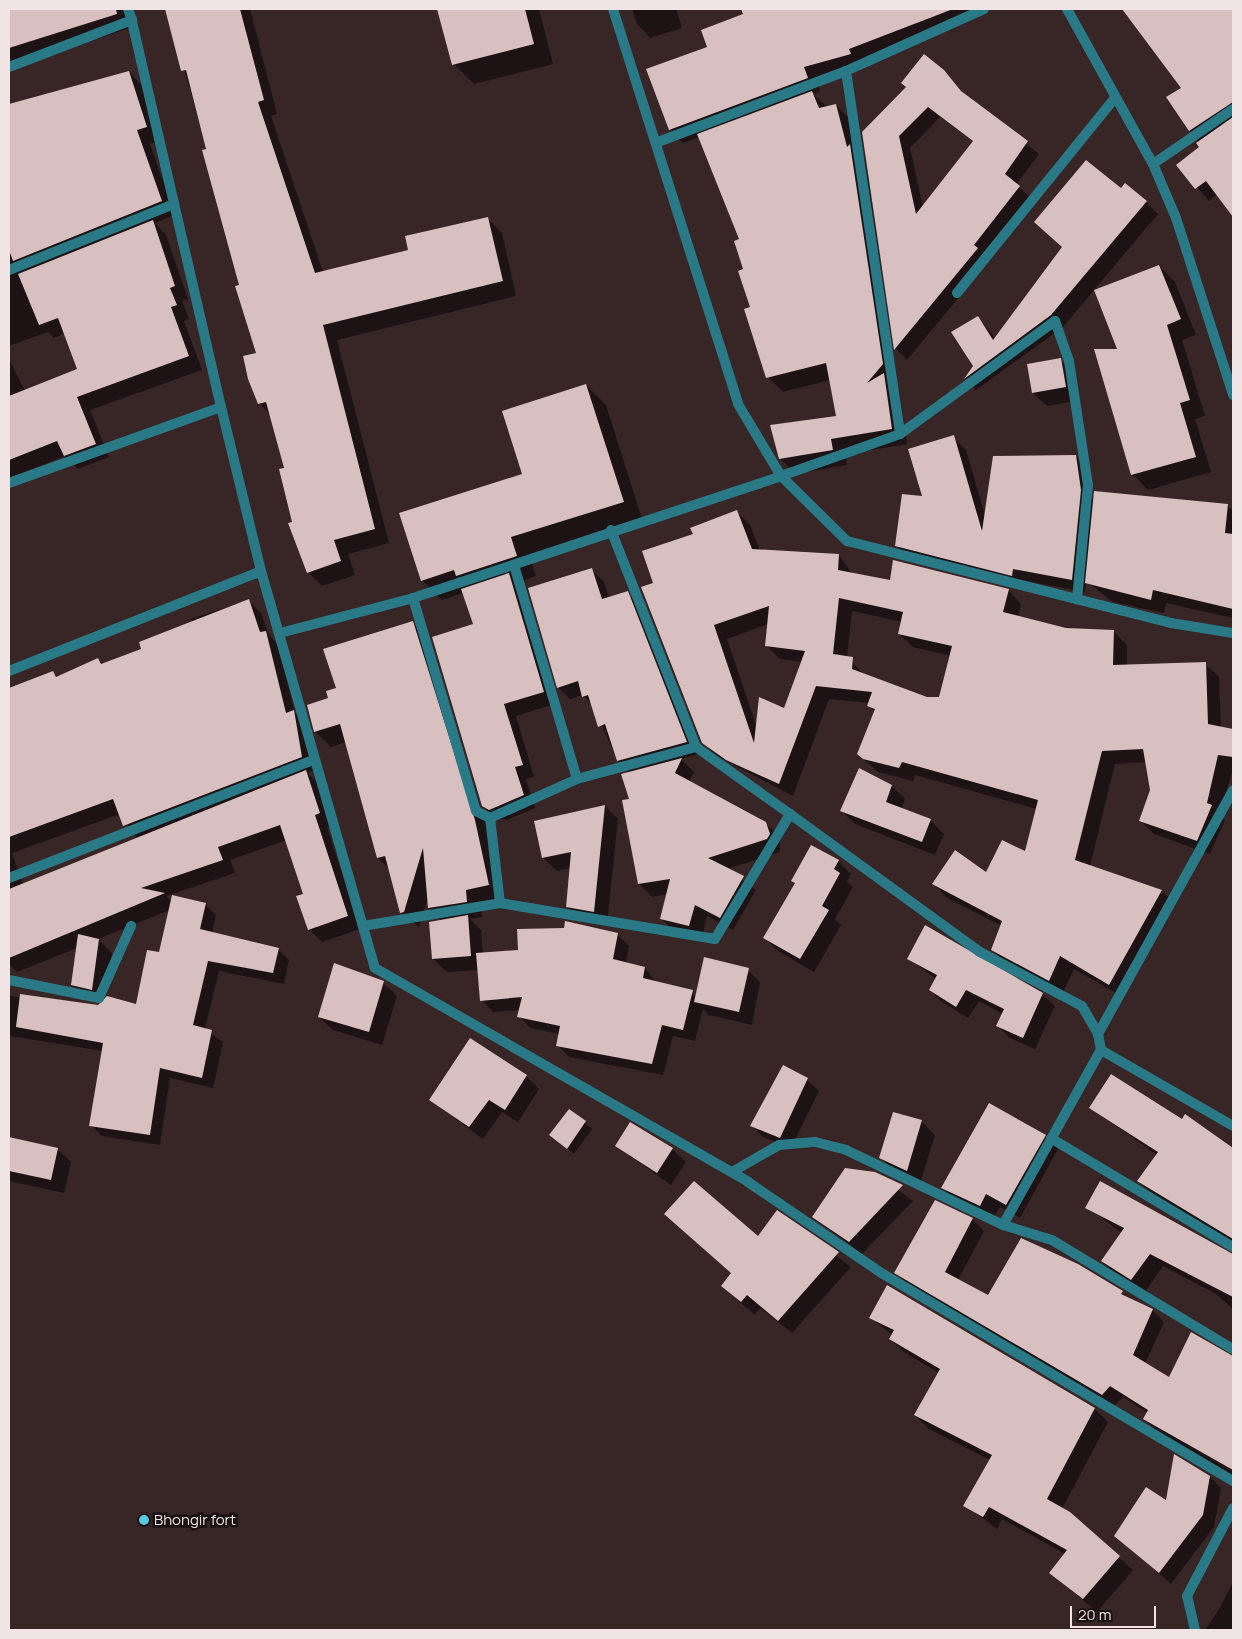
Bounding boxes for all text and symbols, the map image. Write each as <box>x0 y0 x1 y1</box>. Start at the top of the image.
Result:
place label: Bhongir fort <box>154 1511 236 1529</box>
marker: Bhongir fort <box>138 1514 150 1526</box>
scale bar <box>1072 1596 1158 1628</box>
text: 20 m <box>1078 1604 1111 1625</box>

